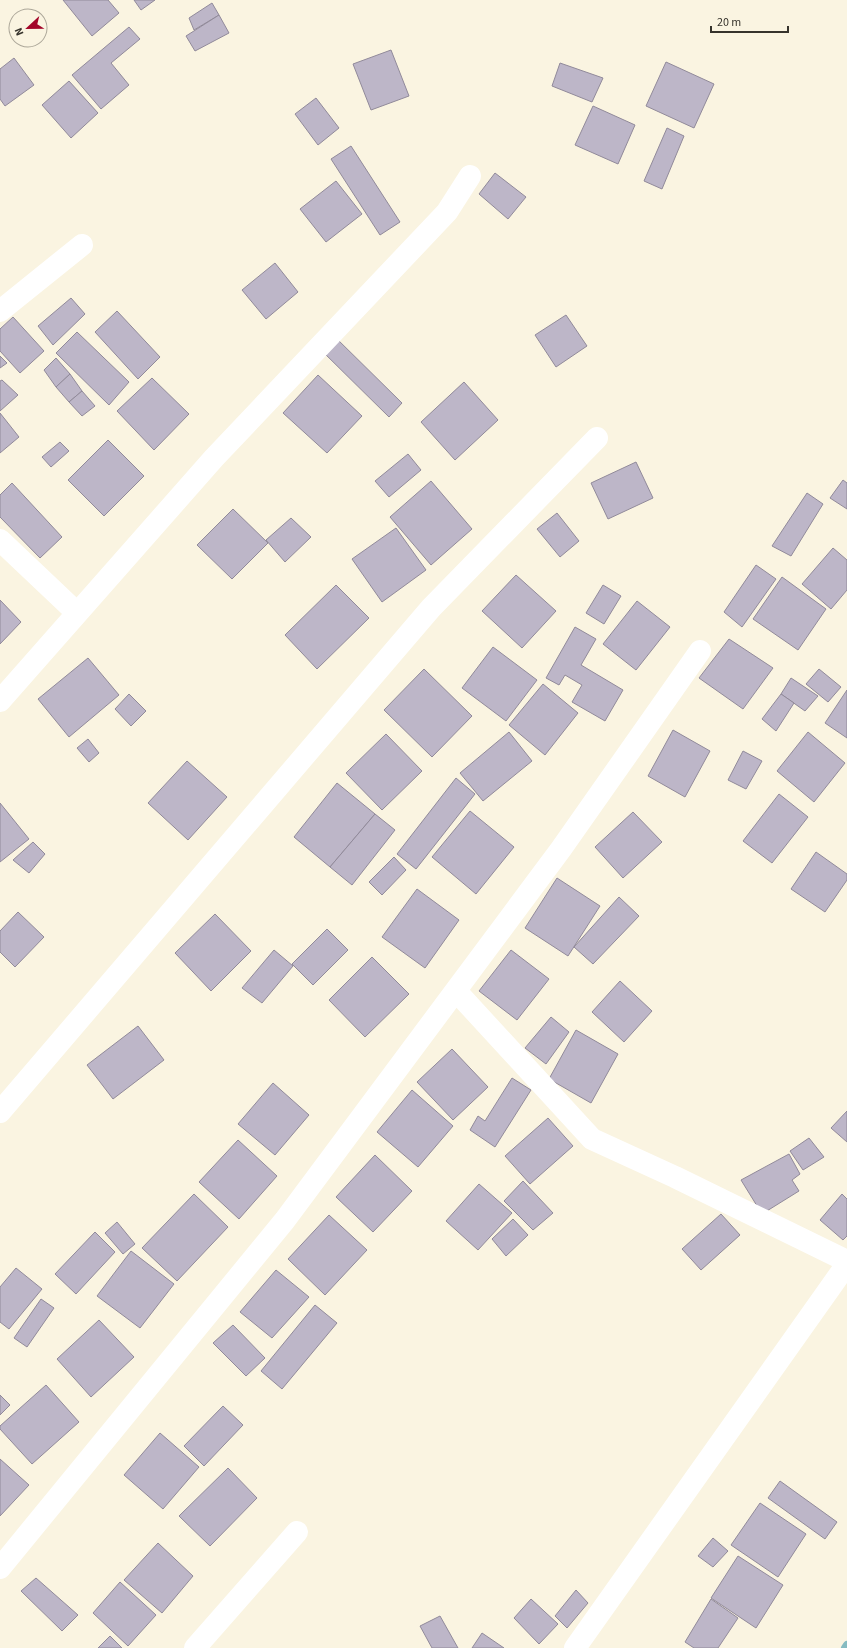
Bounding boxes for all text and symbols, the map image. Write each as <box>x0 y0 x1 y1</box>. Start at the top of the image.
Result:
north arrow <box>8 8 48 48</box>
scale bar <box>711 8 788 34</box>
text: 20 m <box>717 14 741 31</box>
text: N <box>11 25 28 38</box>

